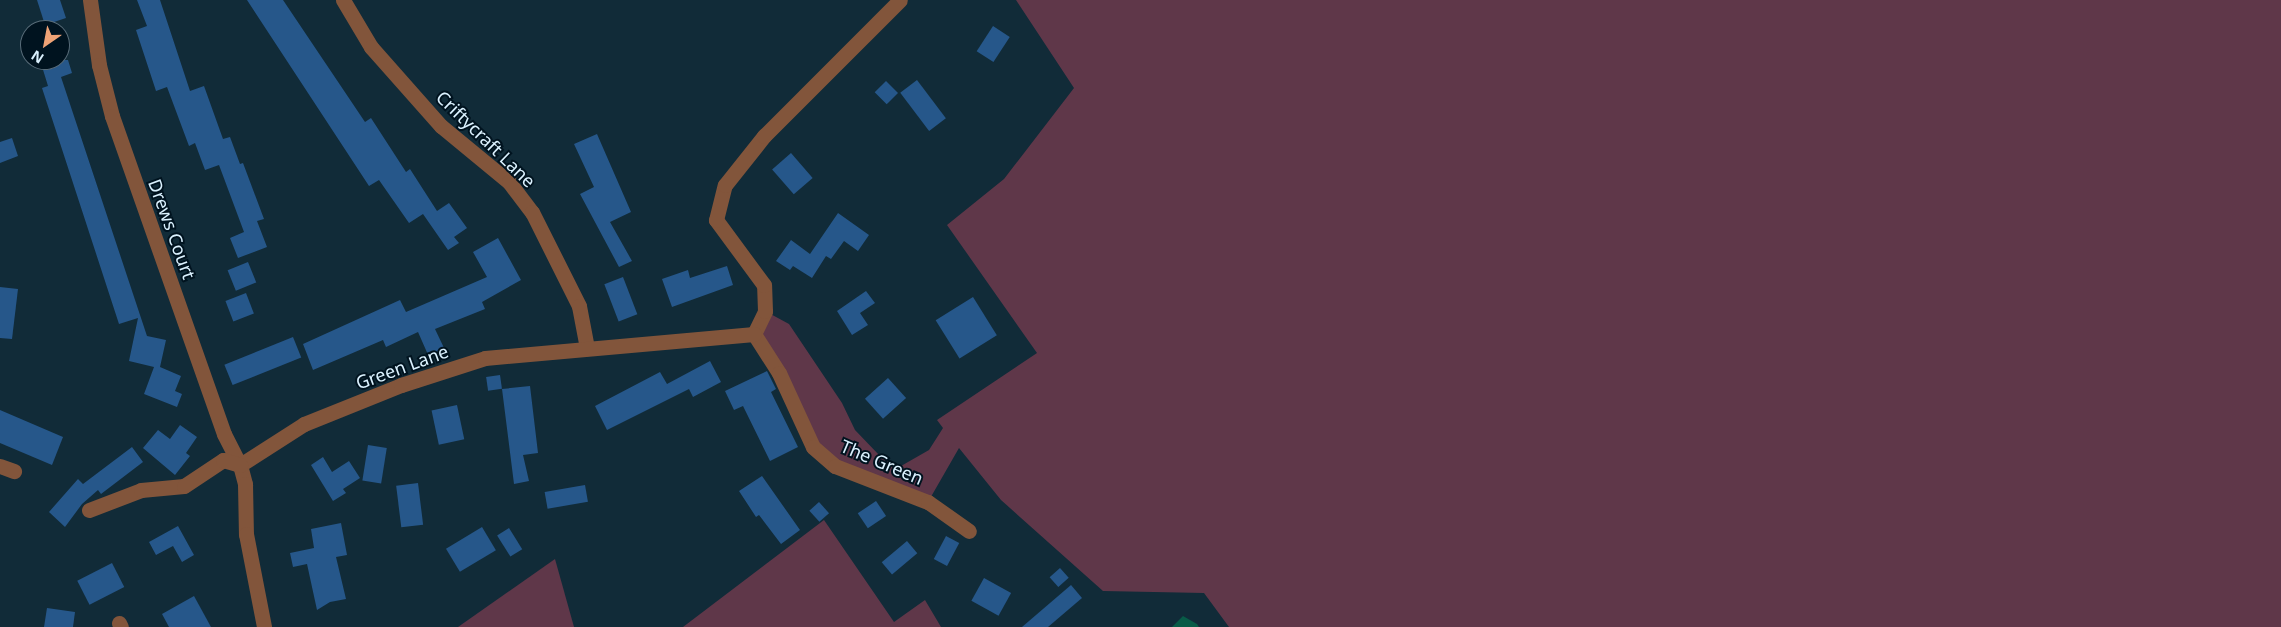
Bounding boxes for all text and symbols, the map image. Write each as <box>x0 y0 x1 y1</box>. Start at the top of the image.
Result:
north arrow <box>20 20 70 70</box>
text: N <box>27 46 47 68</box>
street label: Criftycraft Lane <box>432 86 540 192</box>
street label: Drews Court <box>144 176 200 282</box>
street label: Green Lane <box>353 340 451 394</box>
street label: The Green <box>837 435 927 489</box>

